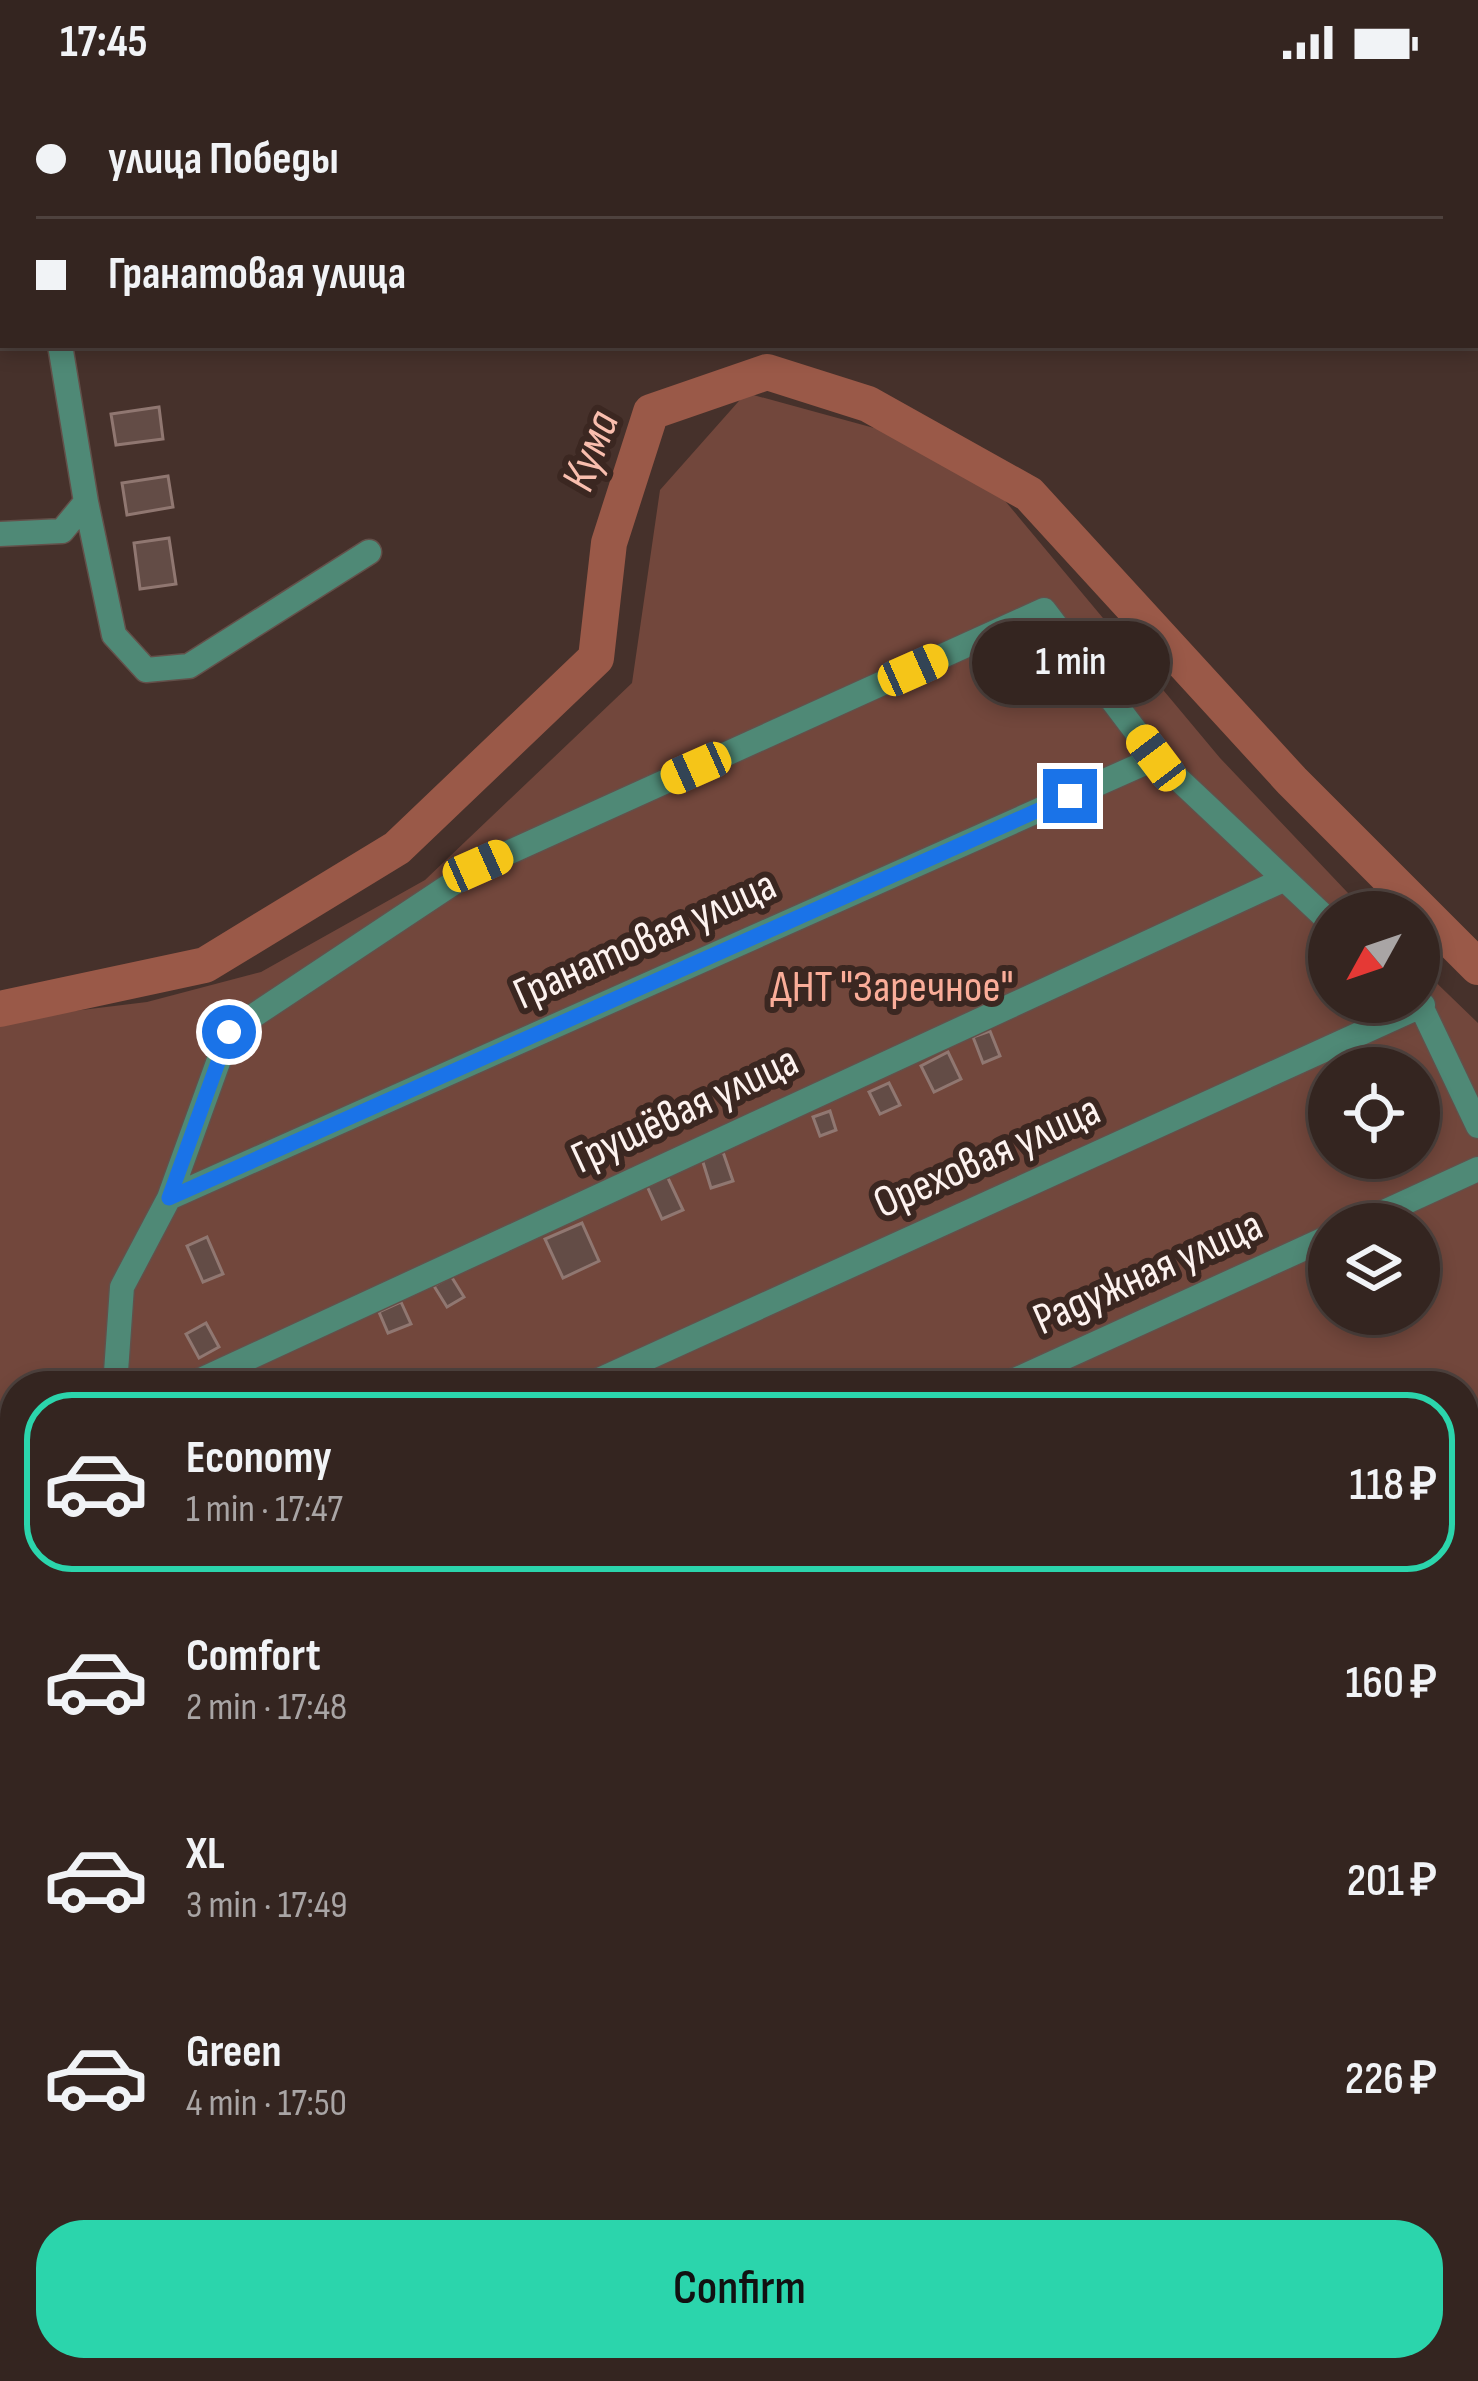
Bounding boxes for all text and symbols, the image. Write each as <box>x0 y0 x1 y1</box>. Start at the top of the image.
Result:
text: 17:45 <box>60 15 148 70</box>
text: улица Победы <box>108 132 339 187</box>
text: Гранатовая улица <box>108 247 406 302</box>
water label: Кума <box>550 403 632 499</box>
callout: 1 min <box>971 622 1169 706</box>
car <box>873 639 953 701</box>
text: 1 min <box>1036 639 1106 686</box>
car <box>1120 718 1192 798</box>
car <box>656 737 736 799</box>
route end <box>1043 769 1097 823</box>
car <box>438 835 518 897</box>
street label: Гранатовая улица <box>505 858 785 1022</box>
north arrow <box>1308 891 1440 1023</box>
map controls <box>1308 891 1440 1335</box>
park label: ДНТ "Заречное" <box>770 960 1014 1015</box>
route start <box>202 1005 256 1059</box>
street label: Грушёвая улица <box>563 1034 807 1186</box>
button: locate <box>1308 1047 1440 1179</box>
street label: Ореховая улица <box>865 1083 1109 1231</box>
street label: Радужная улица <box>1025 1198 1271 1348</box>
button: layers <box>1308 1203 1440 1335</box>
icon: car <box>42 1428 150 1536</box>
text: Economy <box>186 1431 332 1486</box>
text: 118 ₽ <box>1349 1458 1437 1513</box>
text: 1 min · 17:47 <box>186 1486 343 1533</box>
icon: car <box>42 1626 150 1734</box>
text: Comfort <box>186 1629 321 1684</box>
text: 160 ₽ <box>1346 1656 1437 1711</box>
text: 2 min · 17:48 <box>186 1684 347 1731</box>
icon: car <box>42 1824 150 1932</box>
text: XL <box>186 1827 225 1882</box>
text: 201 ₽ <box>1347 1854 1437 1909</box>
text: 3 min · 17:49 <box>186 1882 348 1929</box>
icon: car <box>42 2022 150 2130</box>
text: Green <box>186 2025 282 2080</box>
text: 226 ₽ <box>1345 2052 1437 2107</box>
text: 4 min · 17:50 <box>186 2080 347 2127</box>
button: Confirm <box>36 2220 1443 2358</box>

